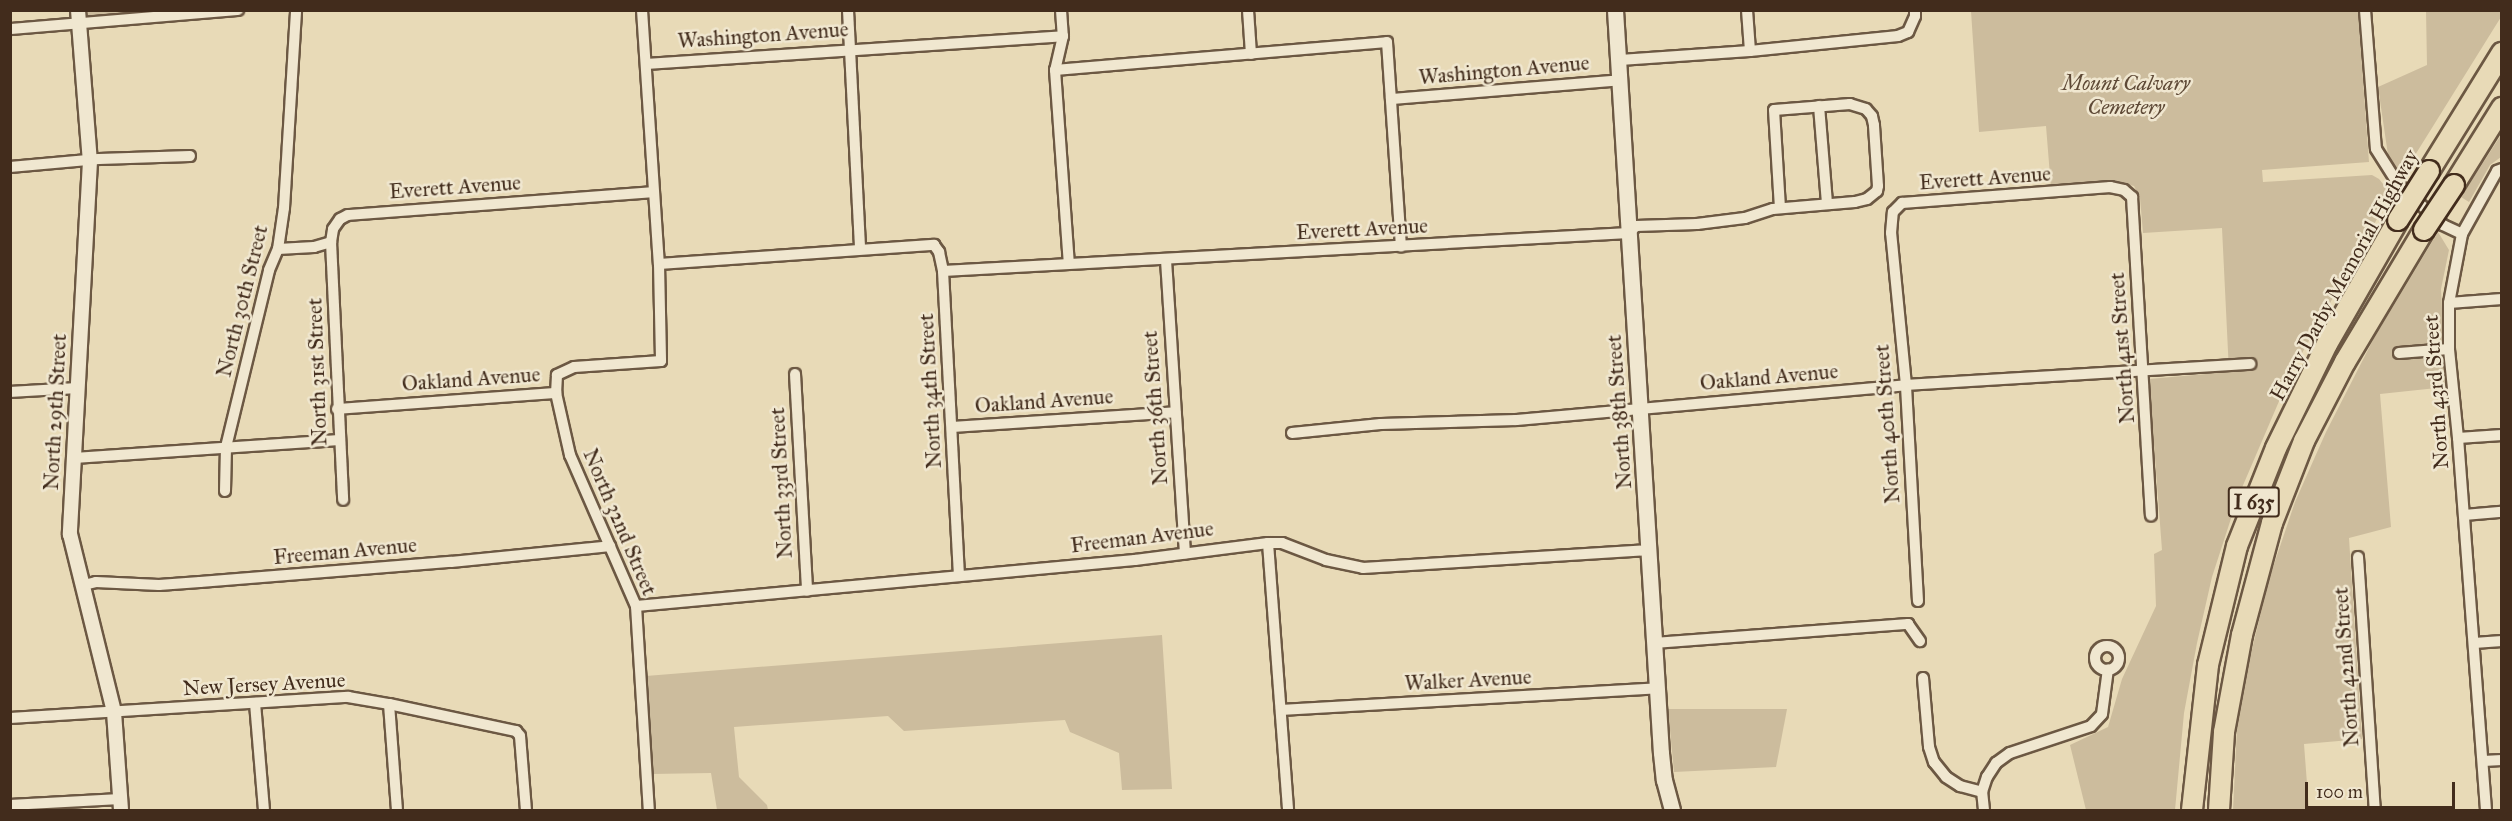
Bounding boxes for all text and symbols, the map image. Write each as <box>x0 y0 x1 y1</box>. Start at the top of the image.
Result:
street label: Washington Avenue <box>677 16 849 54</box>
street label: Washington Avenue <box>1418 50 1590 90</box>
park label: Mount Calvary Cemetery <box>2062 70 2190 120</box>
street label: Harry Darby Memorial Highway <box>2264 145 2424 405</box>
street label: Everett Avenue <box>1918 161 2052 195</box>
street label: Everett Avenue <box>388 170 522 204</box>
street label: Everett Avenue <box>1295 213 1429 245</box>
street label: North 30th Street <box>211 222 273 380</box>
street label: North 41st Street <box>2104 272 2140 424</box>
street label: North 31st Street <box>302 298 332 446</box>
street label: North 34th Street <box>913 313 947 469</box>
street label: North 43rd Street <box>2418 314 2454 470</box>
street label: North 36th Street <box>1137 330 1173 486</box>
street label: North 29th Street <box>38 333 72 491</box>
street label: North 38th Street <box>1601 334 1637 490</box>
street label: North 40th Street <box>1869 344 1905 504</box>
street label: Oakland Avenue <box>1699 358 1839 396</box>
street label: Oakland Avenue <box>401 362 541 396</box>
street label: Oakland Avenue <box>974 384 1114 418</box>
street label: North 33rd Street <box>764 407 798 559</box>
street label: North 32nd Street <box>578 445 662 599</box>
road number: I 635 <box>2227 485 2281 519</box>
street label: Freeman Avenue <box>1069 516 1215 558</box>
street label: Freeman Avenue <box>272 532 418 570</box>
street label: North 42nd Street <box>2328 586 2364 748</box>
street label: Walker Avenue <box>1404 664 1532 696</box>
street label: New Jersey Avenue <box>182 667 346 701</box>
scale bar <box>2308 770 2458 808</box>
text: 100 m <box>2316 781 2363 803</box>

